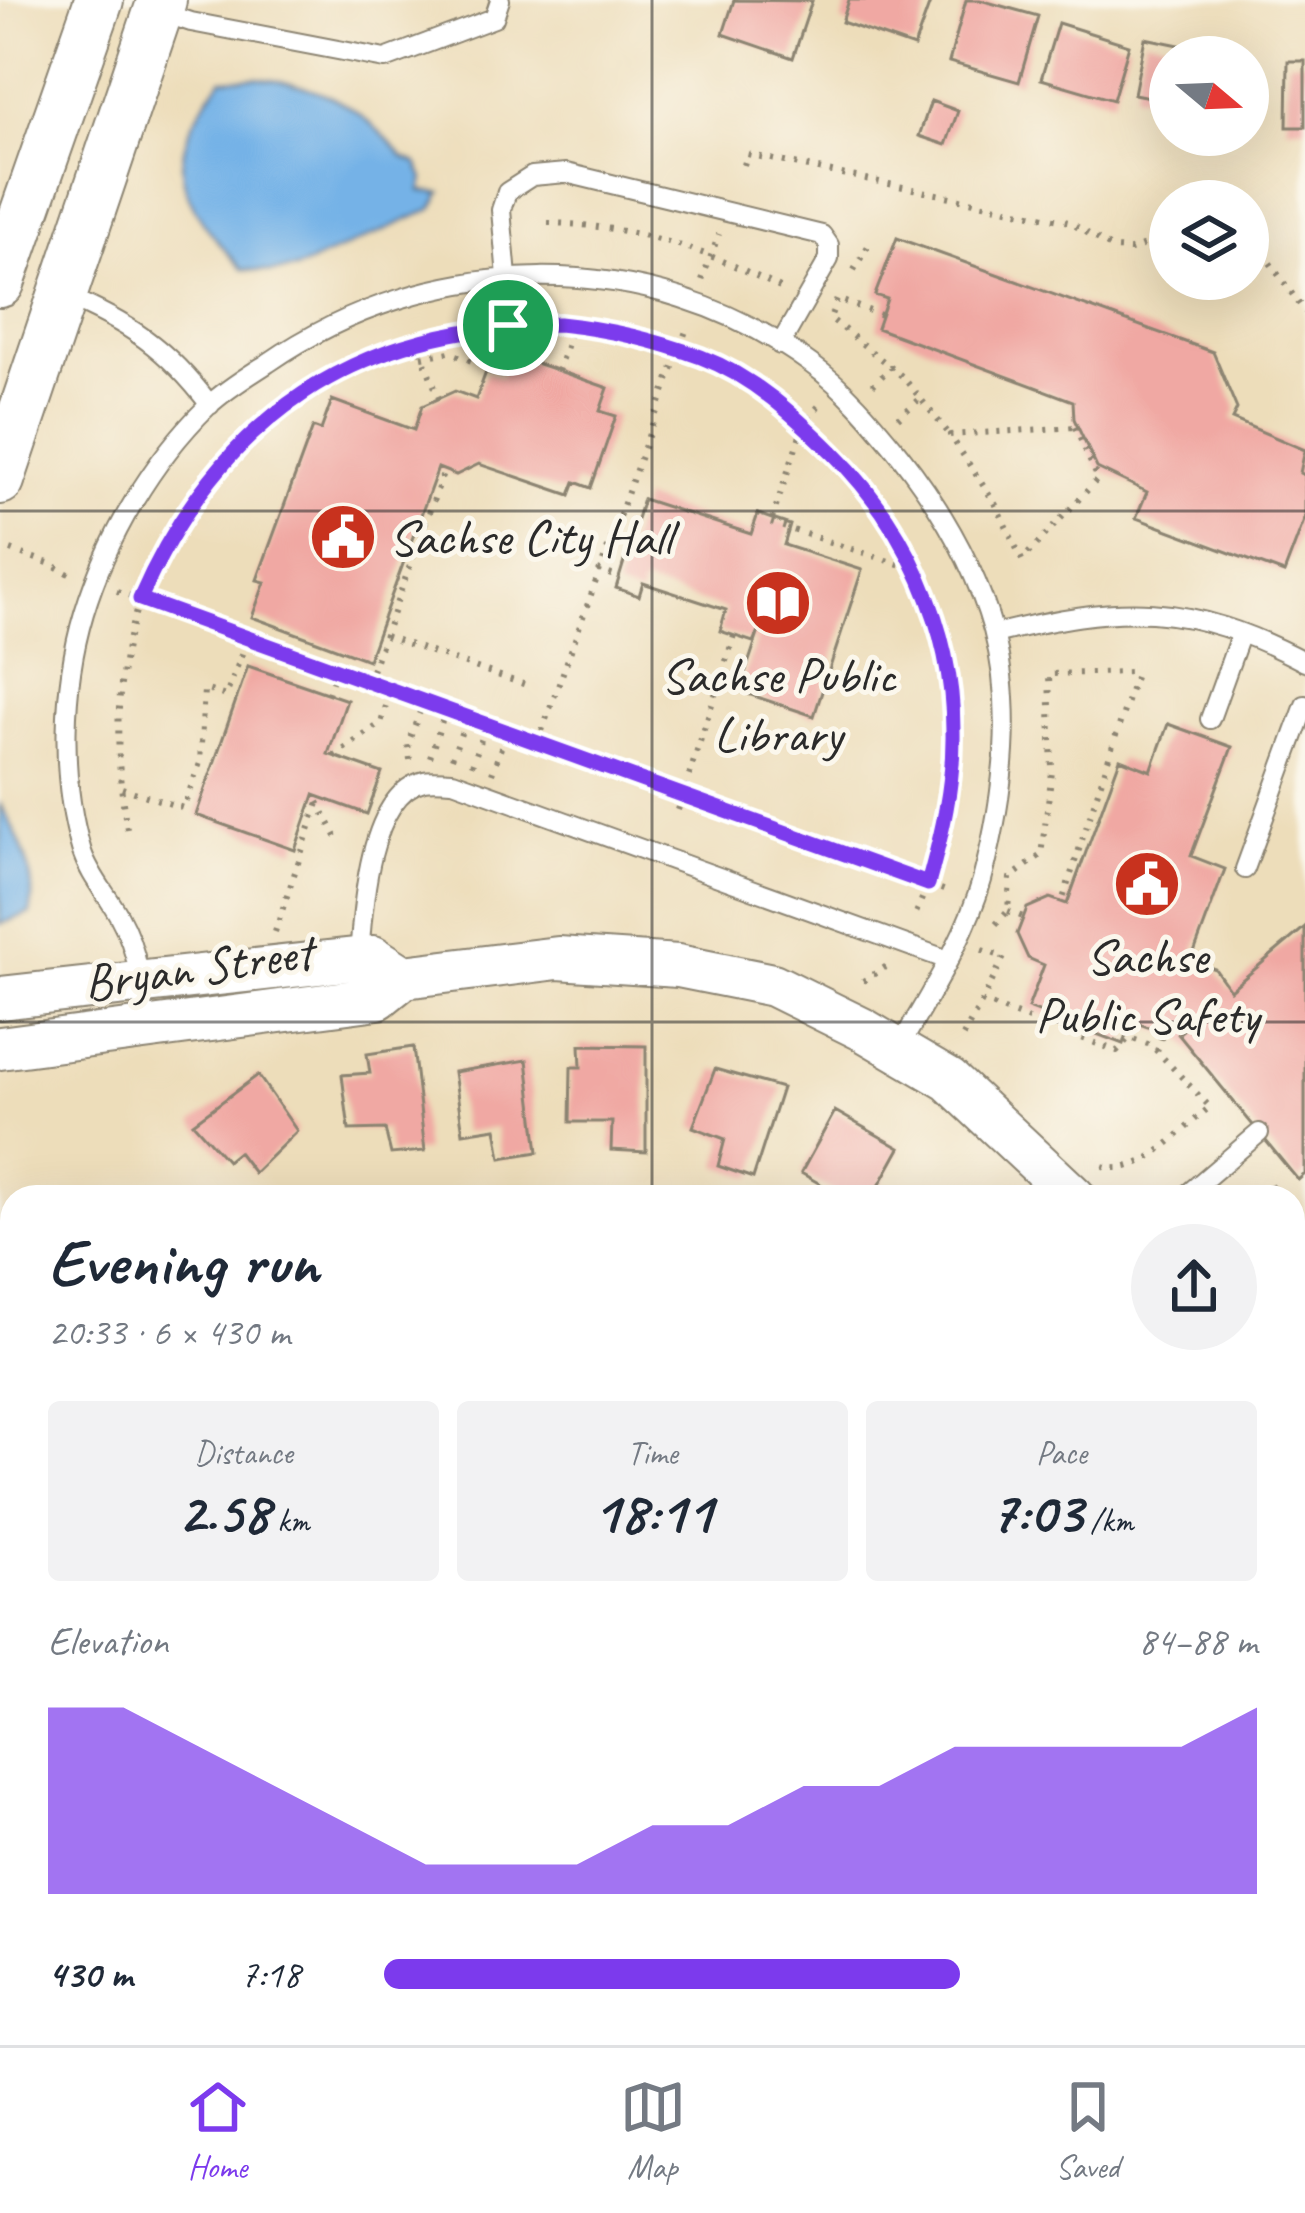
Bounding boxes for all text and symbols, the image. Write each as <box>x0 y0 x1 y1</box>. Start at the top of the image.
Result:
north arrow <box>1149 36 1269 156</box>
map controls <box>1149 36 1269 300</box>
button: layers <box>1149 180 1269 300</box>
pin <box>457 274 559 376</box>
icon: arrive <box>475 292 541 358</box>
public building icon: Sachse City Hall <box>308 502 378 572</box>
place label: Sachse City Hall <box>389 505 680 569</box>
library icon: Sachse Public Library <box>743 568 813 638</box>
place label: Sachse Public Library <box>660 643 897 766</box>
public building icon: Sachse Public Safety <box>1112 849 1182 919</box>
street label: Bryan Street <box>80 918 322 1015</box>
place label: Sachse Public Safety <box>1035 924 1263 1047</box>
text: Evening run <box>48 1221 318 1304</box>
button: share <box>1131 1224 1257 1350</box>
text: 20:33 · 6 × 430 m <box>48 1308 290 1357</box>
text: Distance <box>194 1432 293 1474</box>
text: Time <box>627 1432 678 1474</box>
text: Pace <box>1036 1432 1087 1474</box>
text: 2.58 <box>177 1474 269 1550</box>
text: 18:11 <box>593 1474 712 1550</box>
text: 7:03 <box>990 1474 1082 1550</box>
text: km <box>269 1500 310 1542</box>
text: /km <box>1082 1500 1133 1542</box>
text: Elevation <box>48 1617 168 1666</box>
text: 84–88 m <box>1138 1617 1257 1666</box>
text: 430 m <box>48 1950 132 1999</box>
text: 7:18 <box>240 1950 300 1999</box>
tab: Home <box>185 2074 251 2188</box>
tab: Map <box>620 2074 686 2188</box>
tab: Saved <box>1055 2074 1121 2188</box>

